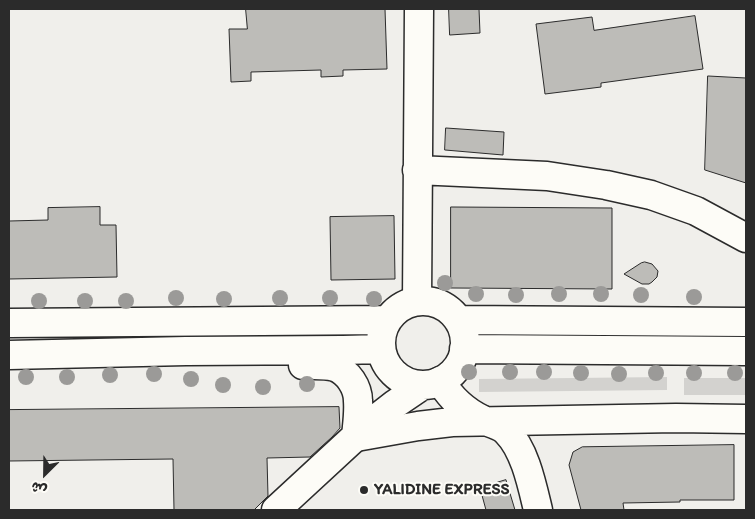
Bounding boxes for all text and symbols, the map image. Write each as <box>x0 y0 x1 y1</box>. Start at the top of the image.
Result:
north arrow <box>20 449 70 499</box>
text: ش <box>29 477 49 499</box>
place label: YALIDINE EXPRESS <box>374 480 509 500</box>
marker: YALIDINE EXPRESS <box>358 484 370 496</box>

